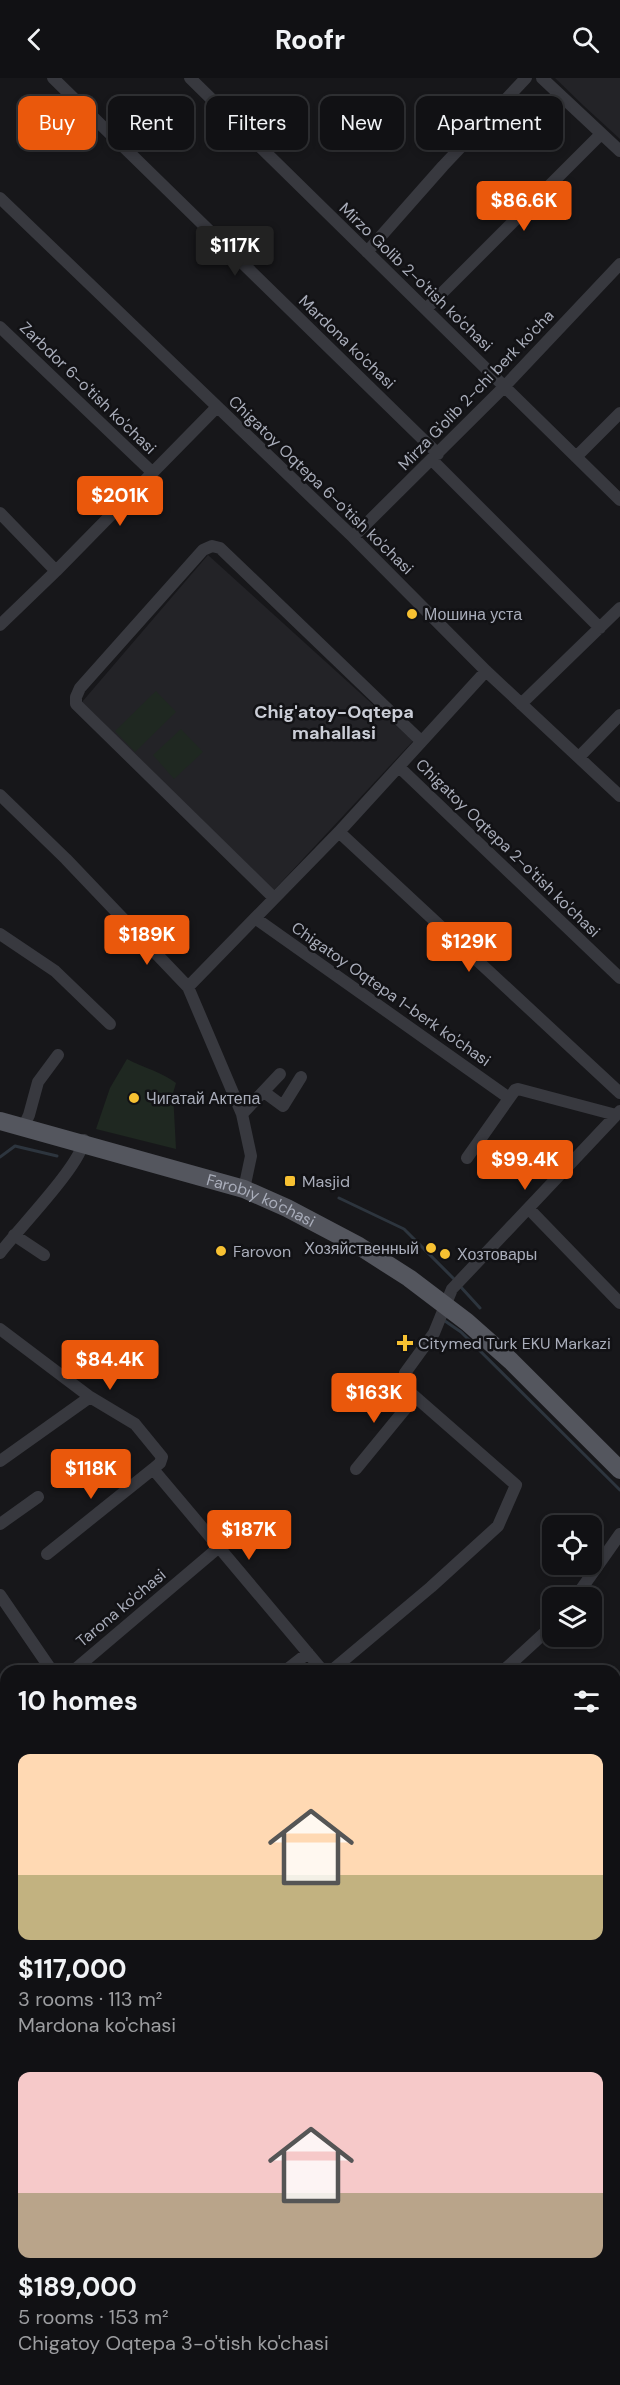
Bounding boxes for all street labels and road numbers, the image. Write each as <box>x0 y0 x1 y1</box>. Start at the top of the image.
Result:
street label: Mirzo Golib 2-o'tish ko'chasi <box>335 198 497 356</box>
street label: Mardona ko'chasi <box>294 291 400 393</box>
street label: Mirza G'olib 2-chi berk ko'cha <box>394 305 558 475</box>
street label: Zarbdor 6-o'tish ko'chasi <box>15 317 161 459</box>
street label: Chigatoy Oqtepa 6-o'tish ko'chasi <box>224 391 418 579</box>
street label: Chigatoy Oqtepa 2-o'tish ko'chasi <box>411 754 605 942</box>
street label: Chigatoy Oqtepa 1-berk ko'chasi <box>287 917 495 1071</box>
street label: Farobiy ko'chasi <box>204 1169 319 1232</box>
street label: Tarona ko'chasi <box>72 1564 170 1652</box>

